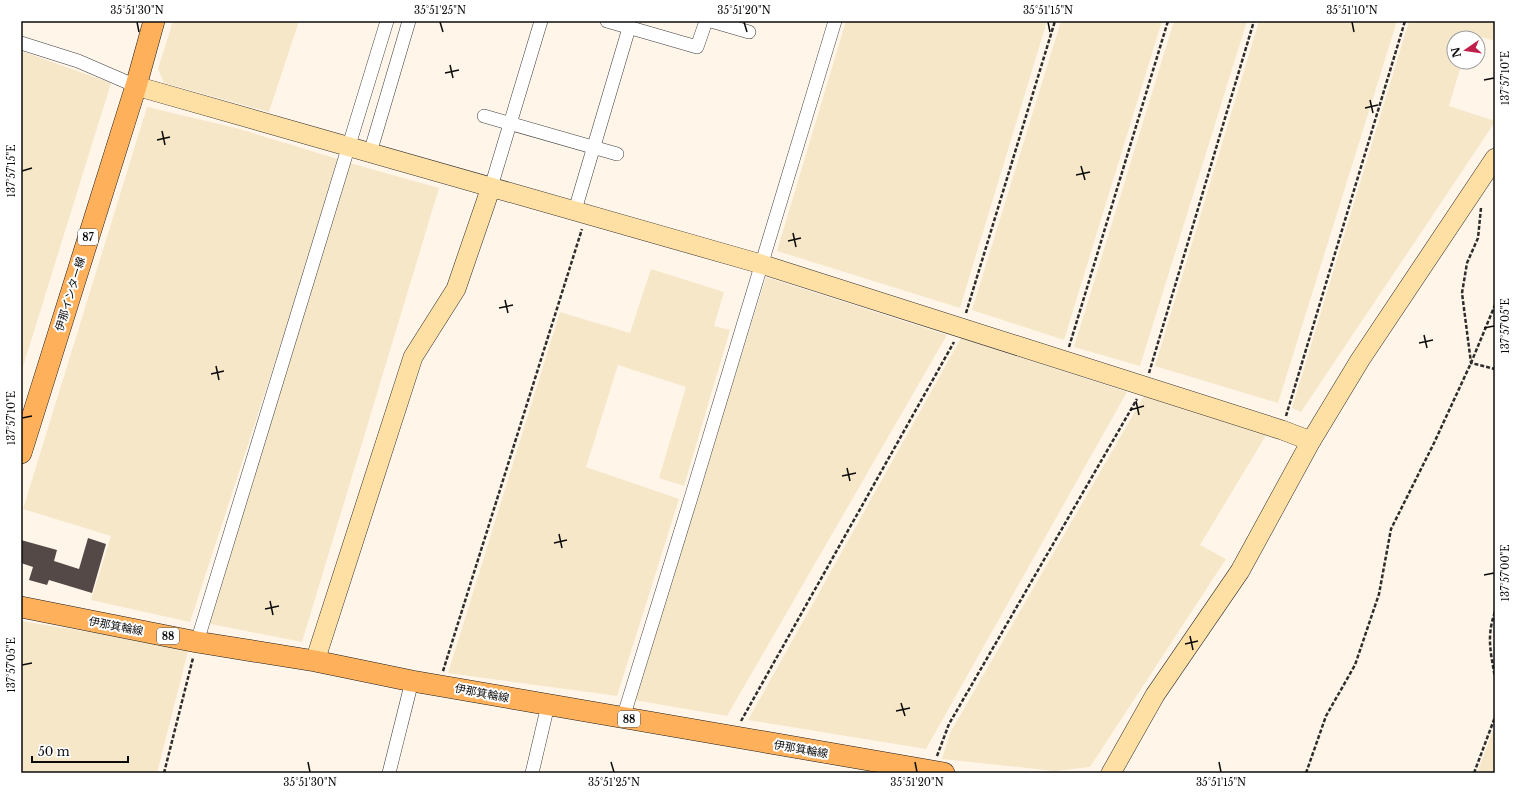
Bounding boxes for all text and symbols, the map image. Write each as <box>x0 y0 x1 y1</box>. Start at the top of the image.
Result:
text: 35°51'30"N <box>110 4 164 17</box>
text: 35°51'25"N <box>414 4 466 17</box>
text: 35°51'20"N <box>717 4 771 17</box>
text: 35°51'15"N <box>1023 4 1073 17</box>
text: 35°51'10"N <box>1326 4 1378 17</box>
north arrow <box>1446 30 1486 70</box>
text: N <box>1448 45 1464 59</box>
text: 137°57'10"E <box>1499 51 1512 105</box>
text: 137°57'15"E <box>5 145 18 197</box>
road number: 87 <box>78 229 98 245</box>
street label: 伊那インター線 <box>52 255 88 333</box>
text: 137°57'05"E <box>1499 298 1512 354</box>
text: 137°57'10"E <box>5 391 18 445</box>
text: 137°57'00"E <box>1499 545 1512 601</box>
street label: 伊那箕輪線 <box>88 614 144 638</box>
road number: 88 <box>157 628 179 644</box>
text: 137°57'05"E <box>5 637 18 693</box>
street label: 伊那箕輪線 <box>454 681 510 705</box>
road number: 88 <box>618 711 640 727</box>
street label: 伊那箕輪線 <box>773 737 829 761</box>
scale bar <box>32 738 128 764</box>
text: 50 m <box>38 744 70 759</box>
text: 35°51'30"N <box>283 776 337 789</box>
text: 35°51'25"N <box>588 776 640 789</box>
text: 35°51'20"N <box>890 776 944 789</box>
text: 35°51'15"N <box>1196 776 1246 789</box>

